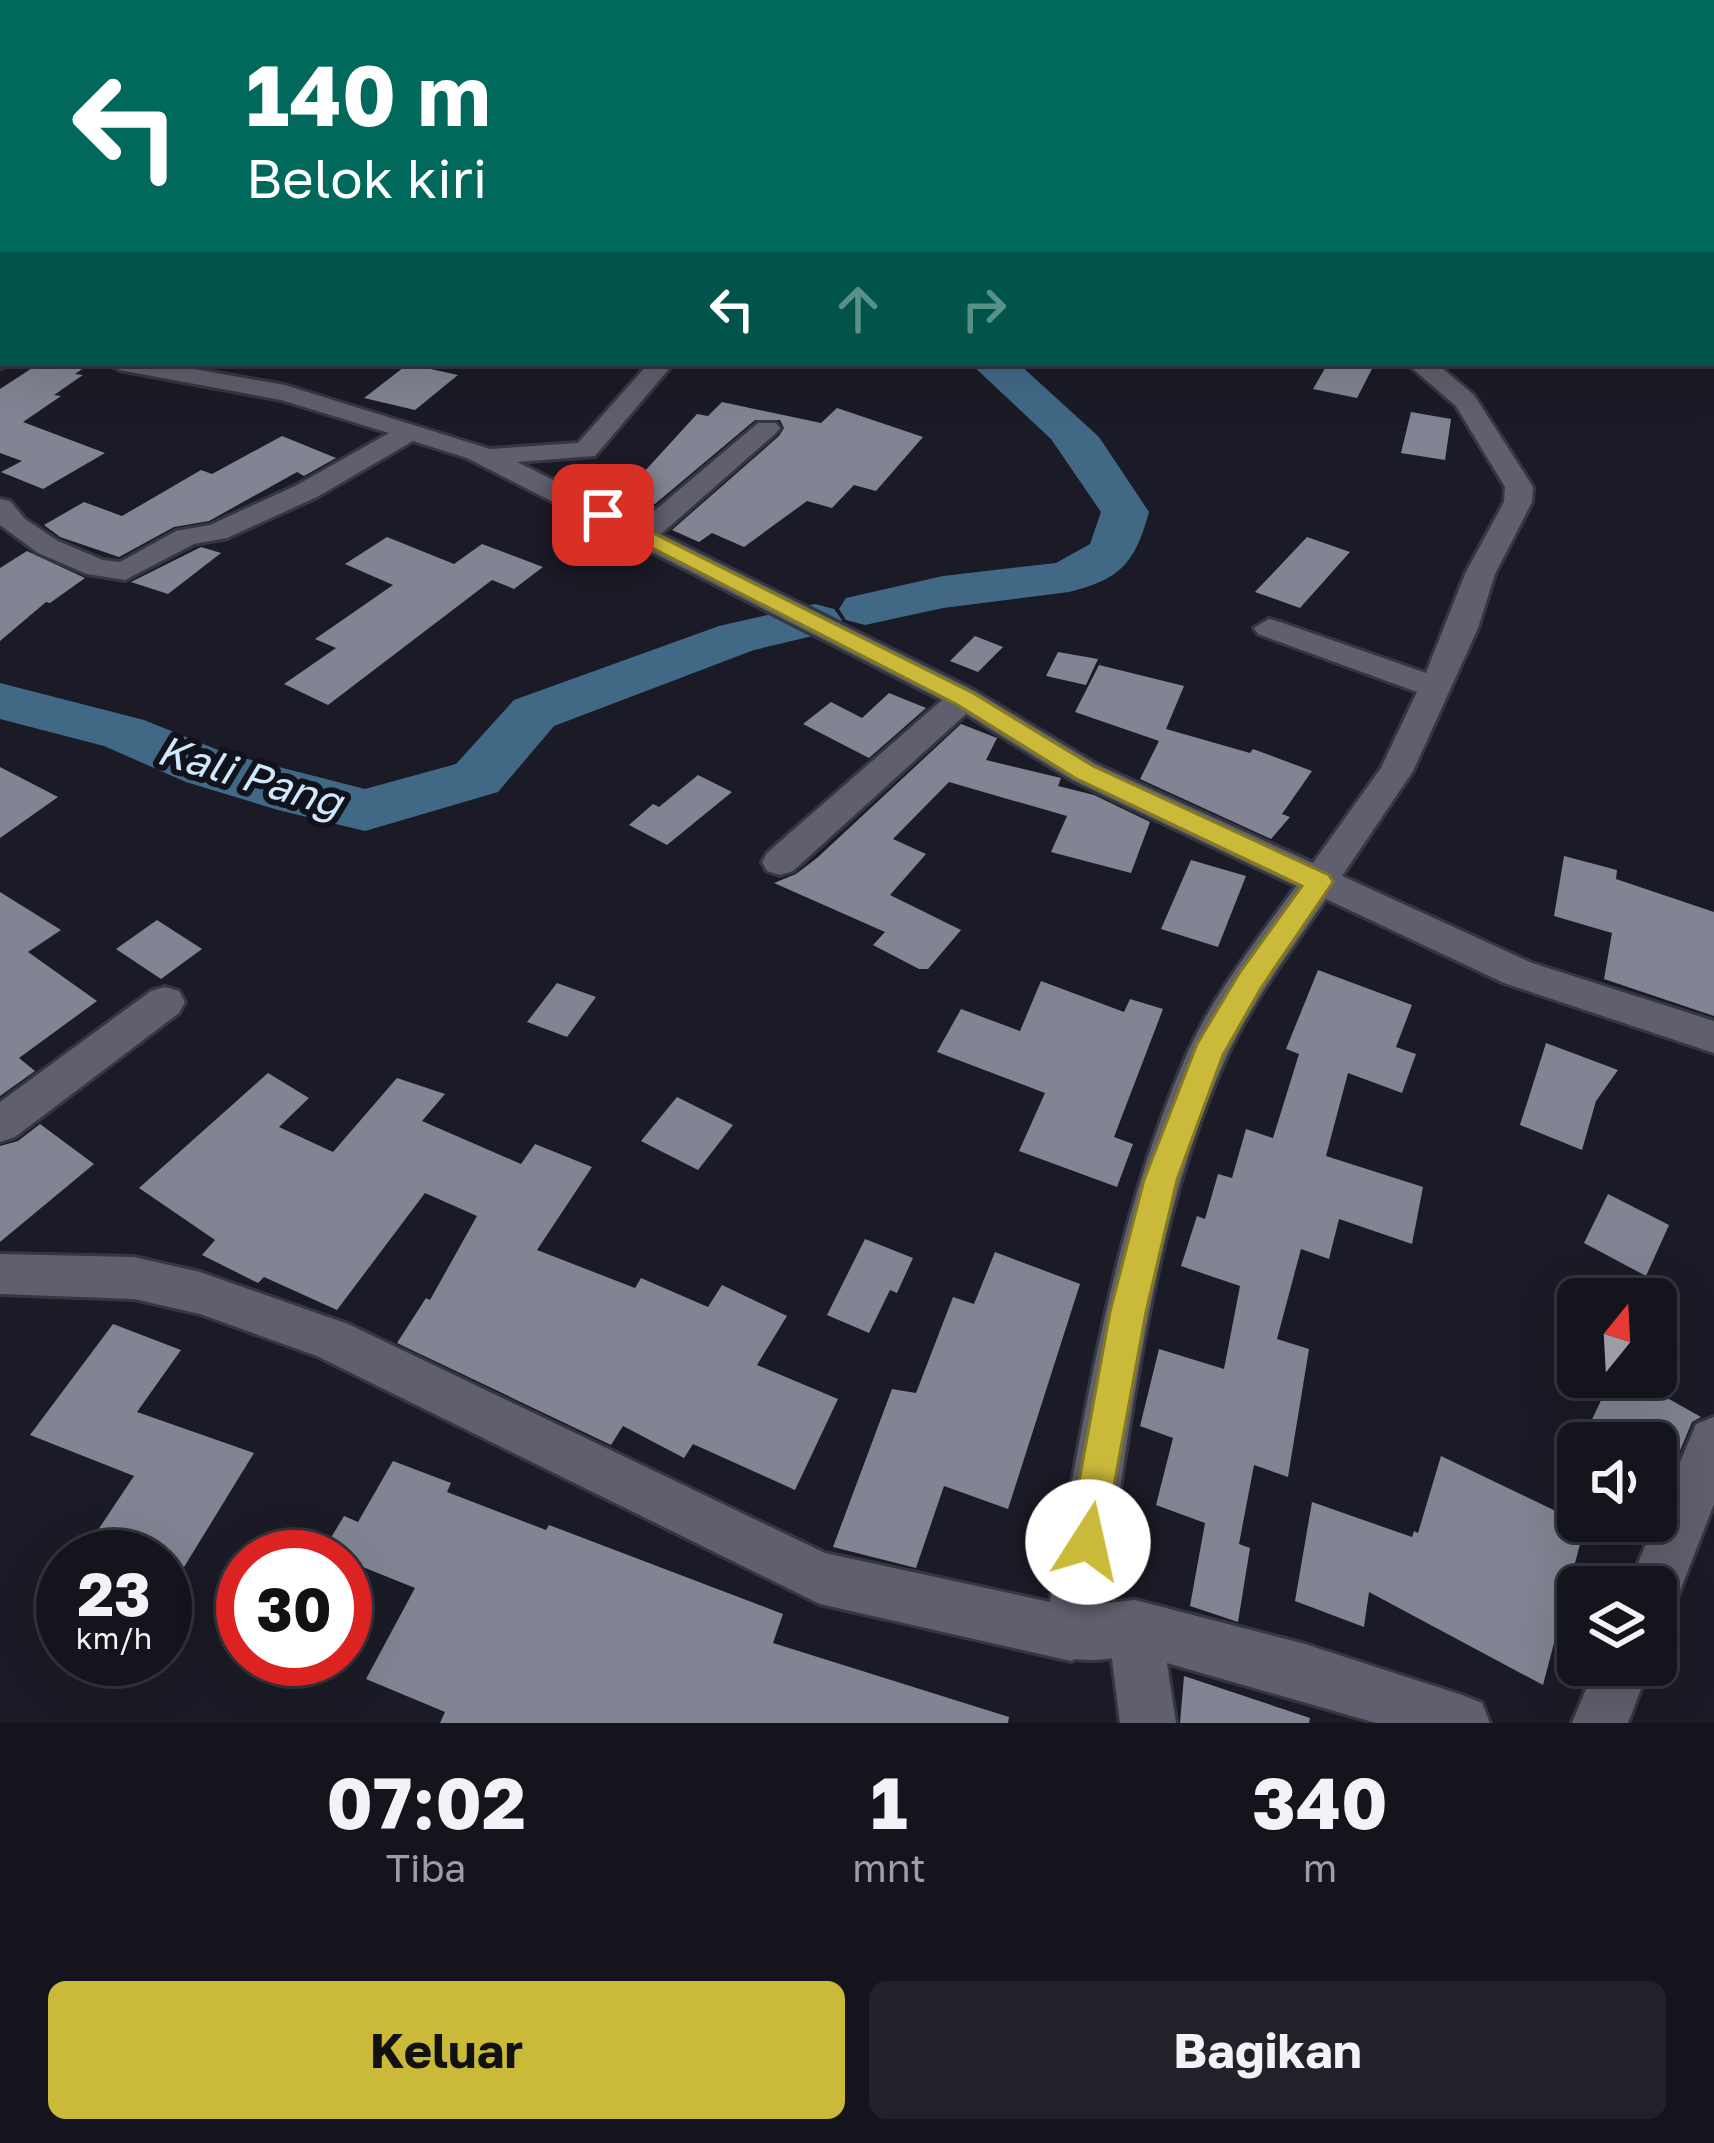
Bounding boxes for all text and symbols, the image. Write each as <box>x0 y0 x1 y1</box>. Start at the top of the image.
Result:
text: 140 m <box>246 44 491 144</box>
icon: left <box>48 48 204 204</box>
text: Belok kiri <box>246 145 487 210</box>
icon: left <box>699 276 765 342</box>
icon: ahead <box>825 276 891 342</box>
icon: right <box>951 276 1017 342</box>
pin <box>552 464 654 566</box>
icon: arrive <box>570 482 636 548</box>
water label: Kali Pang <box>152 723 351 828</box>
north arrow <box>1557 1278 1677 1398</box>
map controls <box>1557 1278 1677 1686</box>
button: sound <box>1557 1422 1677 1542</box>
position arrow <box>1025 1479 1151 1605</box>
speed limit sign: 30 <box>216 1530 372 1686</box>
text: 23 <box>77 1557 151 1629</box>
button: layers <box>1557 1566 1677 1686</box>
text: km/h <box>76 1620 152 1656</box>
text: 07:02 <box>326 1758 526 1845</box>
text: 1 <box>870 1758 908 1845</box>
text: 340 <box>1252 1758 1388 1845</box>
text: Tiba <box>386 1844 466 1891</box>
text: mnt <box>852 1844 926 1891</box>
text: m <box>1303 1844 1337 1891</box>
button: Keluar <box>48 1981 845 2119</box>
button: Bagikan <box>869 1981 1666 2119</box>

